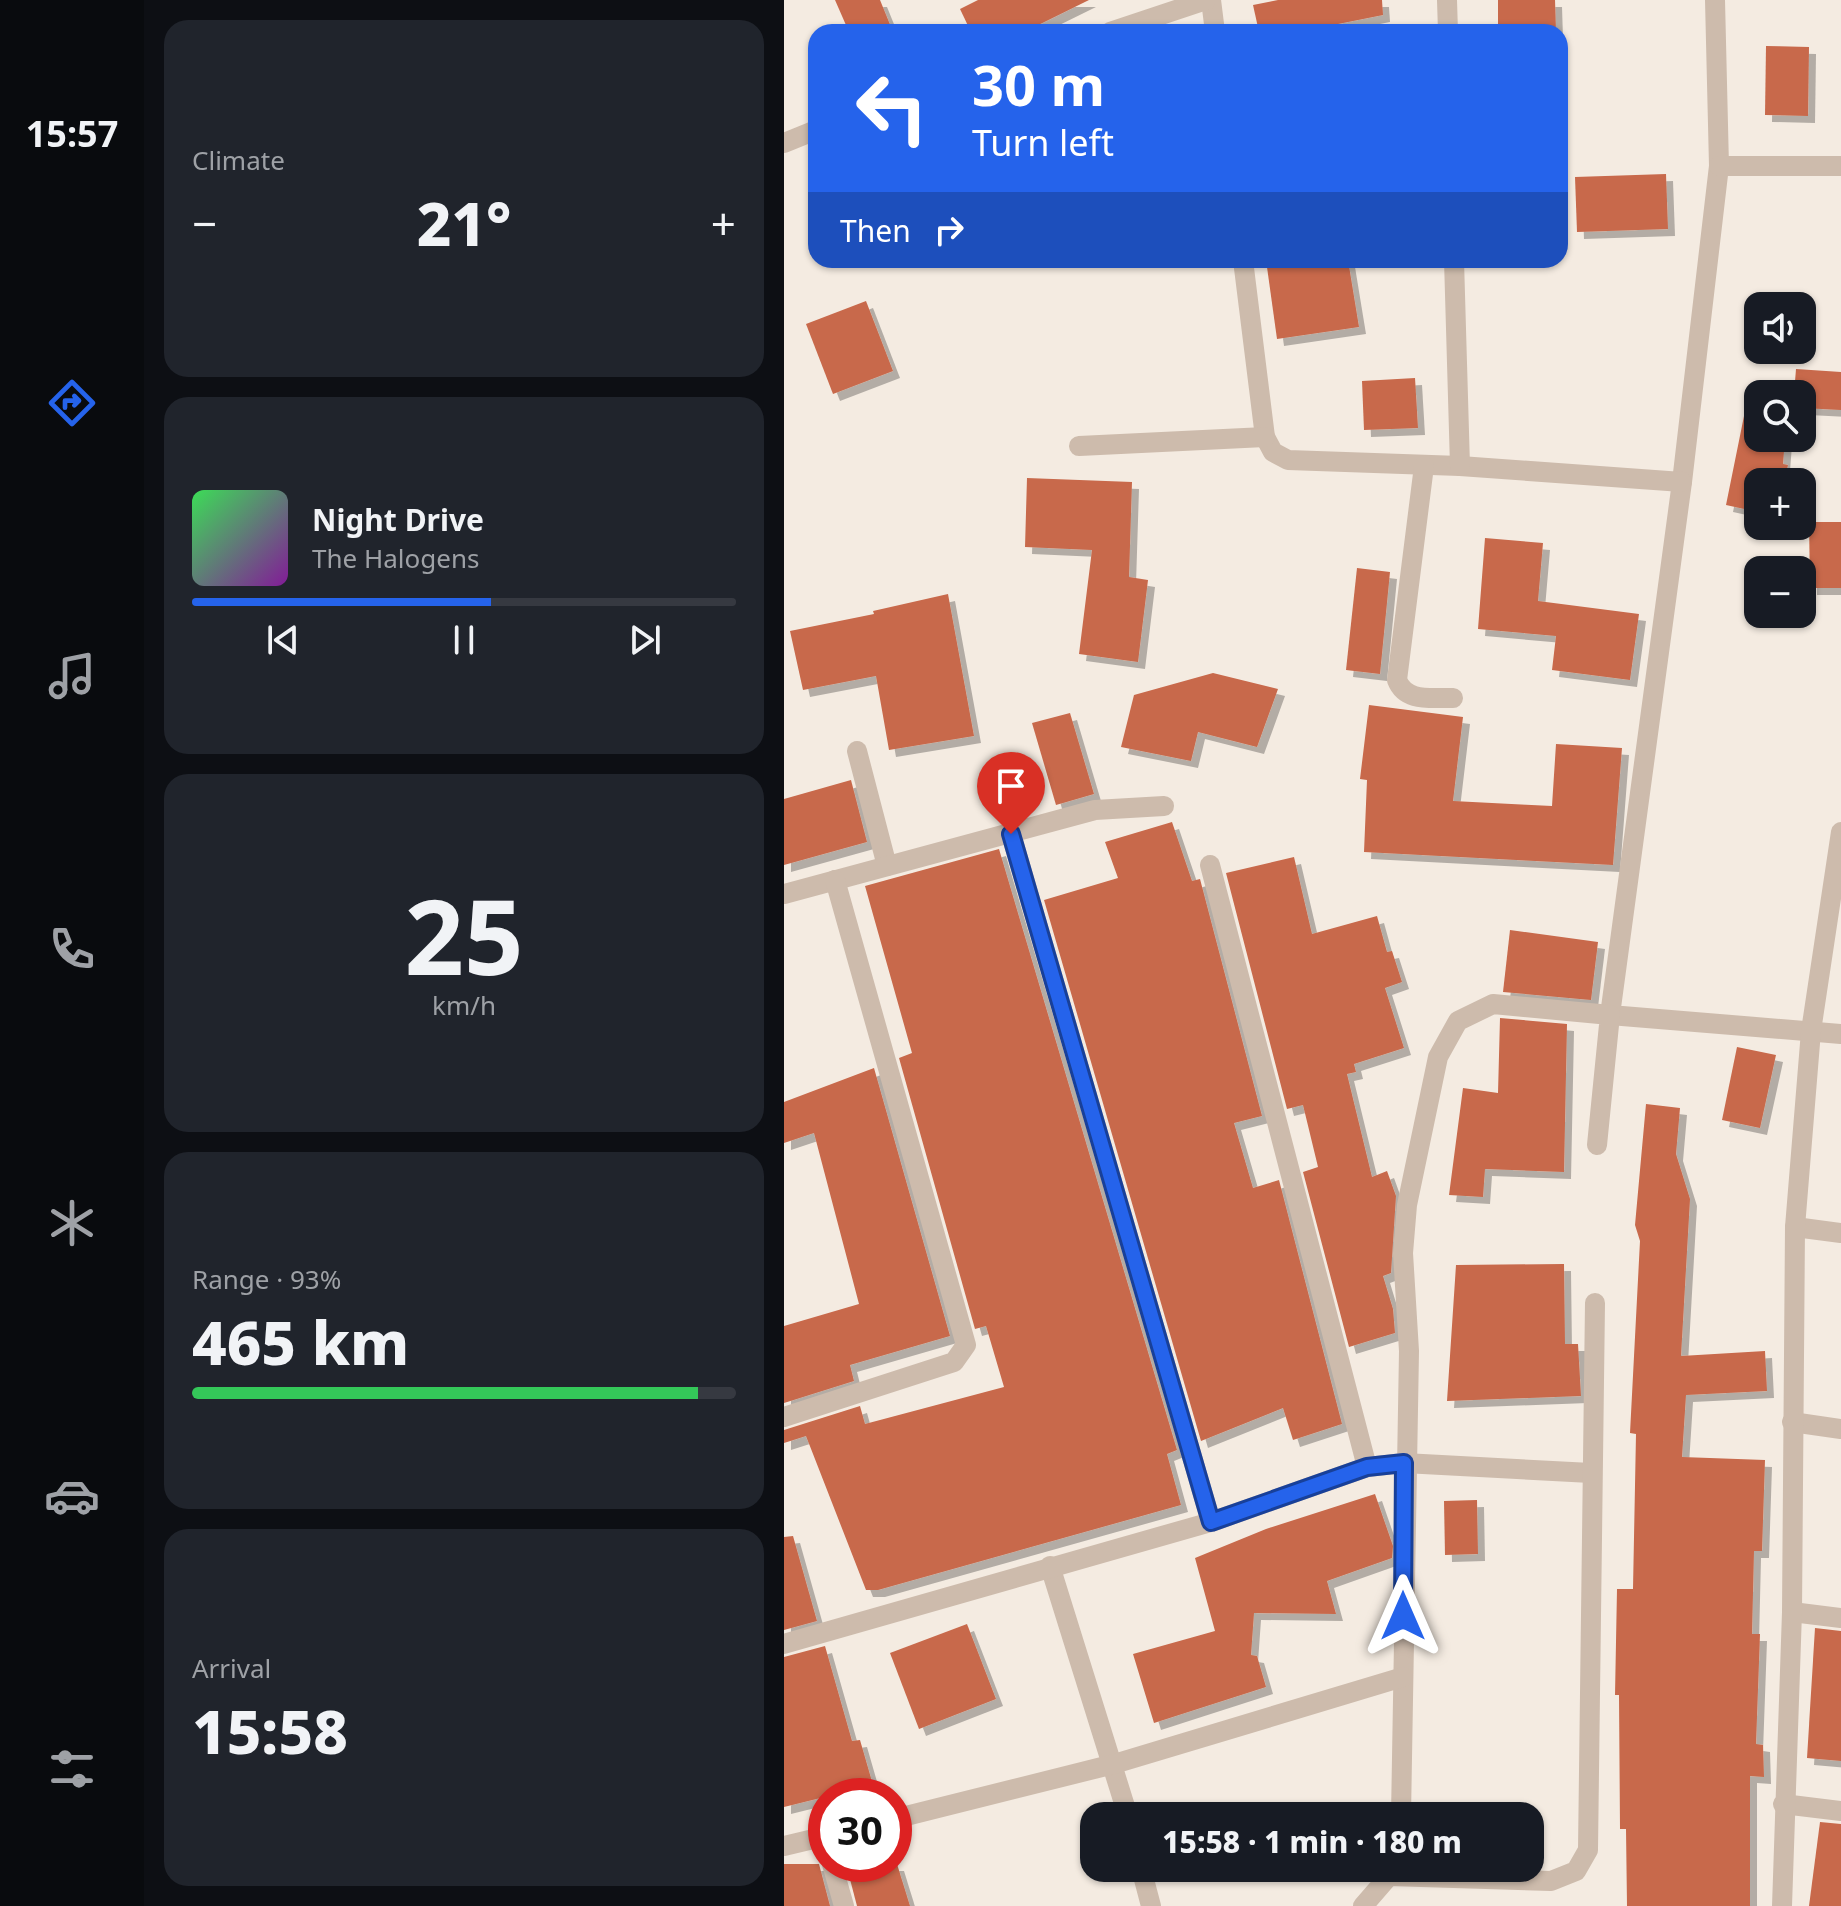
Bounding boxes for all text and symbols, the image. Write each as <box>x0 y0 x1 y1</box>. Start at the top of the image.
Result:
text: 30 m <box>972 46 1105 122</box>
icon: left <box>840 56 944 160</box>
text: 15:57 <box>26 109 118 158</box>
text: Turn left <box>972 118 1114 167</box>
text: Climate <box>192 142 285 178</box>
text: 21° <box>417 182 511 264</box>
text: − <box>192 193 217 253</box>
text: + <box>711 193 736 253</box>
icon: right <box>927 208 971 252</box>
text: Then <box>840 210 911 251</box>
map controls <box>1744 292 1816 628</box>
button: sound <box>1744 292 1816 364</box>
icon: directions <box>44 375 100 431</box>
button: search <box>1744 380 1816 452</box>
button: + <box>1744 468 1816 540</box>
text: Night Drive <box>312 499 484 540</box>
text: The Halogens <box>312 540 479 576</box>
button: − <box>1744 556 1816 628</box>
icon: previous <box>261 618 305 662</box>
icon: pause <box>442 618 486 662</box>
icon: next <box>623 618 667 662</box>
icon: music <box>44 648 100 704</box>
pin <box>977 752 1045 834</box>
icon: arrive <box>989 764 1033 808</box>
text: 25 <box>405 864 523 1005</box>
icon: phone <box>44 921 100 977</box>
text: km/h <box>432 987 496 1023</box>
icon: climate <box>44 1195 100 1251</box>
text: Range · 93% <box>192 1261 341 1297</box>
text: 465 km <box>192 1301 409 1383</box>
icon: car <box>44 1468 100 1524</box>
position arrow <box>1361 1574 1445 1658</box>
text: Arrival <box>192 1650 271 1686</box>
text: 15:58 <box>192 1690 348 1772</box>
icon: filters <box>44 1741 100 1797</box>
speed limit sign: 30 <box>808 1778 912 1882</box>
text: 15:58 · 1 min · 180 m <box>1162 1821 1462 1862</box>

